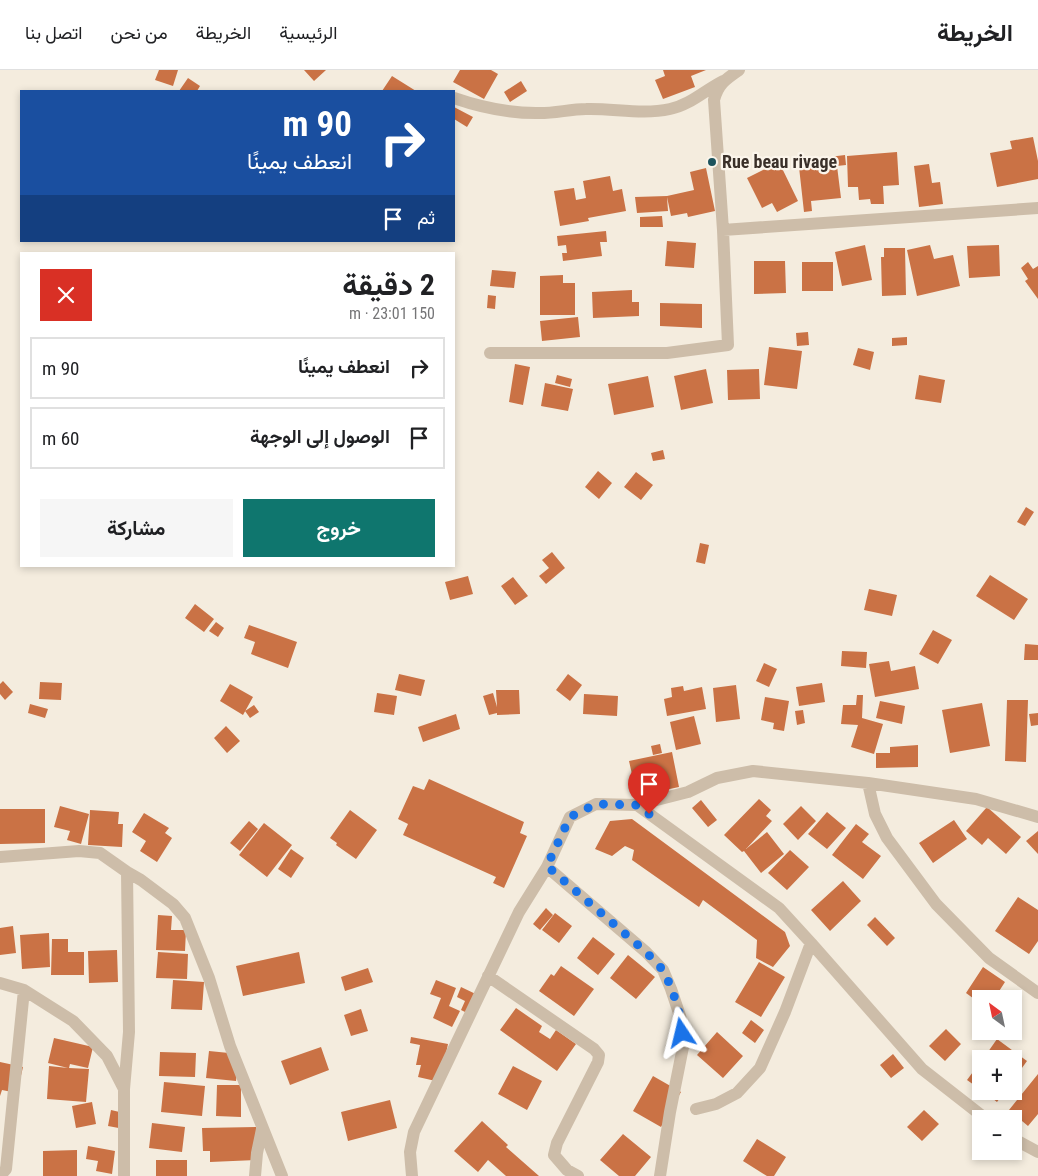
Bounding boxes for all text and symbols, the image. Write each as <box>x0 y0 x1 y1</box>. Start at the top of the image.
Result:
text: الخريطة <box>937 19 1013 47</box>
text: اتصل بنا <box>25 22 82 43</box>
text: من نحن <box>110 22 168 43</box>
text: الخريطة <box>196 22 251 43</box>
text: الرئيسية <box>279 22 337 43</box>
text: 90 m <box>283 104 352 145</box>
icon: right <box>370 110 435 175</box>
text: انعطف يمينًا <box>247 149 352 174</box>
place label: Rue beau rivage <box>722 151 838 172</box>
marker: Rue beau rivage <box>706 156 718 168</box>
icon: arrive <box>379 205 407 233</box>
text: ثم <box>417 206 435 229</box>
text: 2 دقيقة <box>342 267 435 302</box>
button: close <box>40 269 92 321</box>
text: 150 m · 23:01 <box>349 304 435 323</box>
icon: right <box>405 354 433 382</box>
text: انعطف يمينًا <box>298 355 390 378</box>
text: 90 m <box>42 357 79 380</box>
icon: arrive <box>405 424 433 452</box>
text: الوصول إلى الوجهة <box>250 425 390 448</box>
text: 60 m <box>42 427 79 450</box>
button: مشاركة <box>40 499 233 557</box>
button: خروج <box>243 499 435 557</box>
pin <box>628 763 670 814</box>
icon: arrive <box>635 770 663 798</box>
north arrow <box>972 990 1022 1040</box>
map controls <box>972 990 1022 1160</box>
position arrow <box>655 1006 707 1058</box>
button: + <box>972 1050 1022 1100</box>
button: − <box>972 1110 1022 1160</box>

